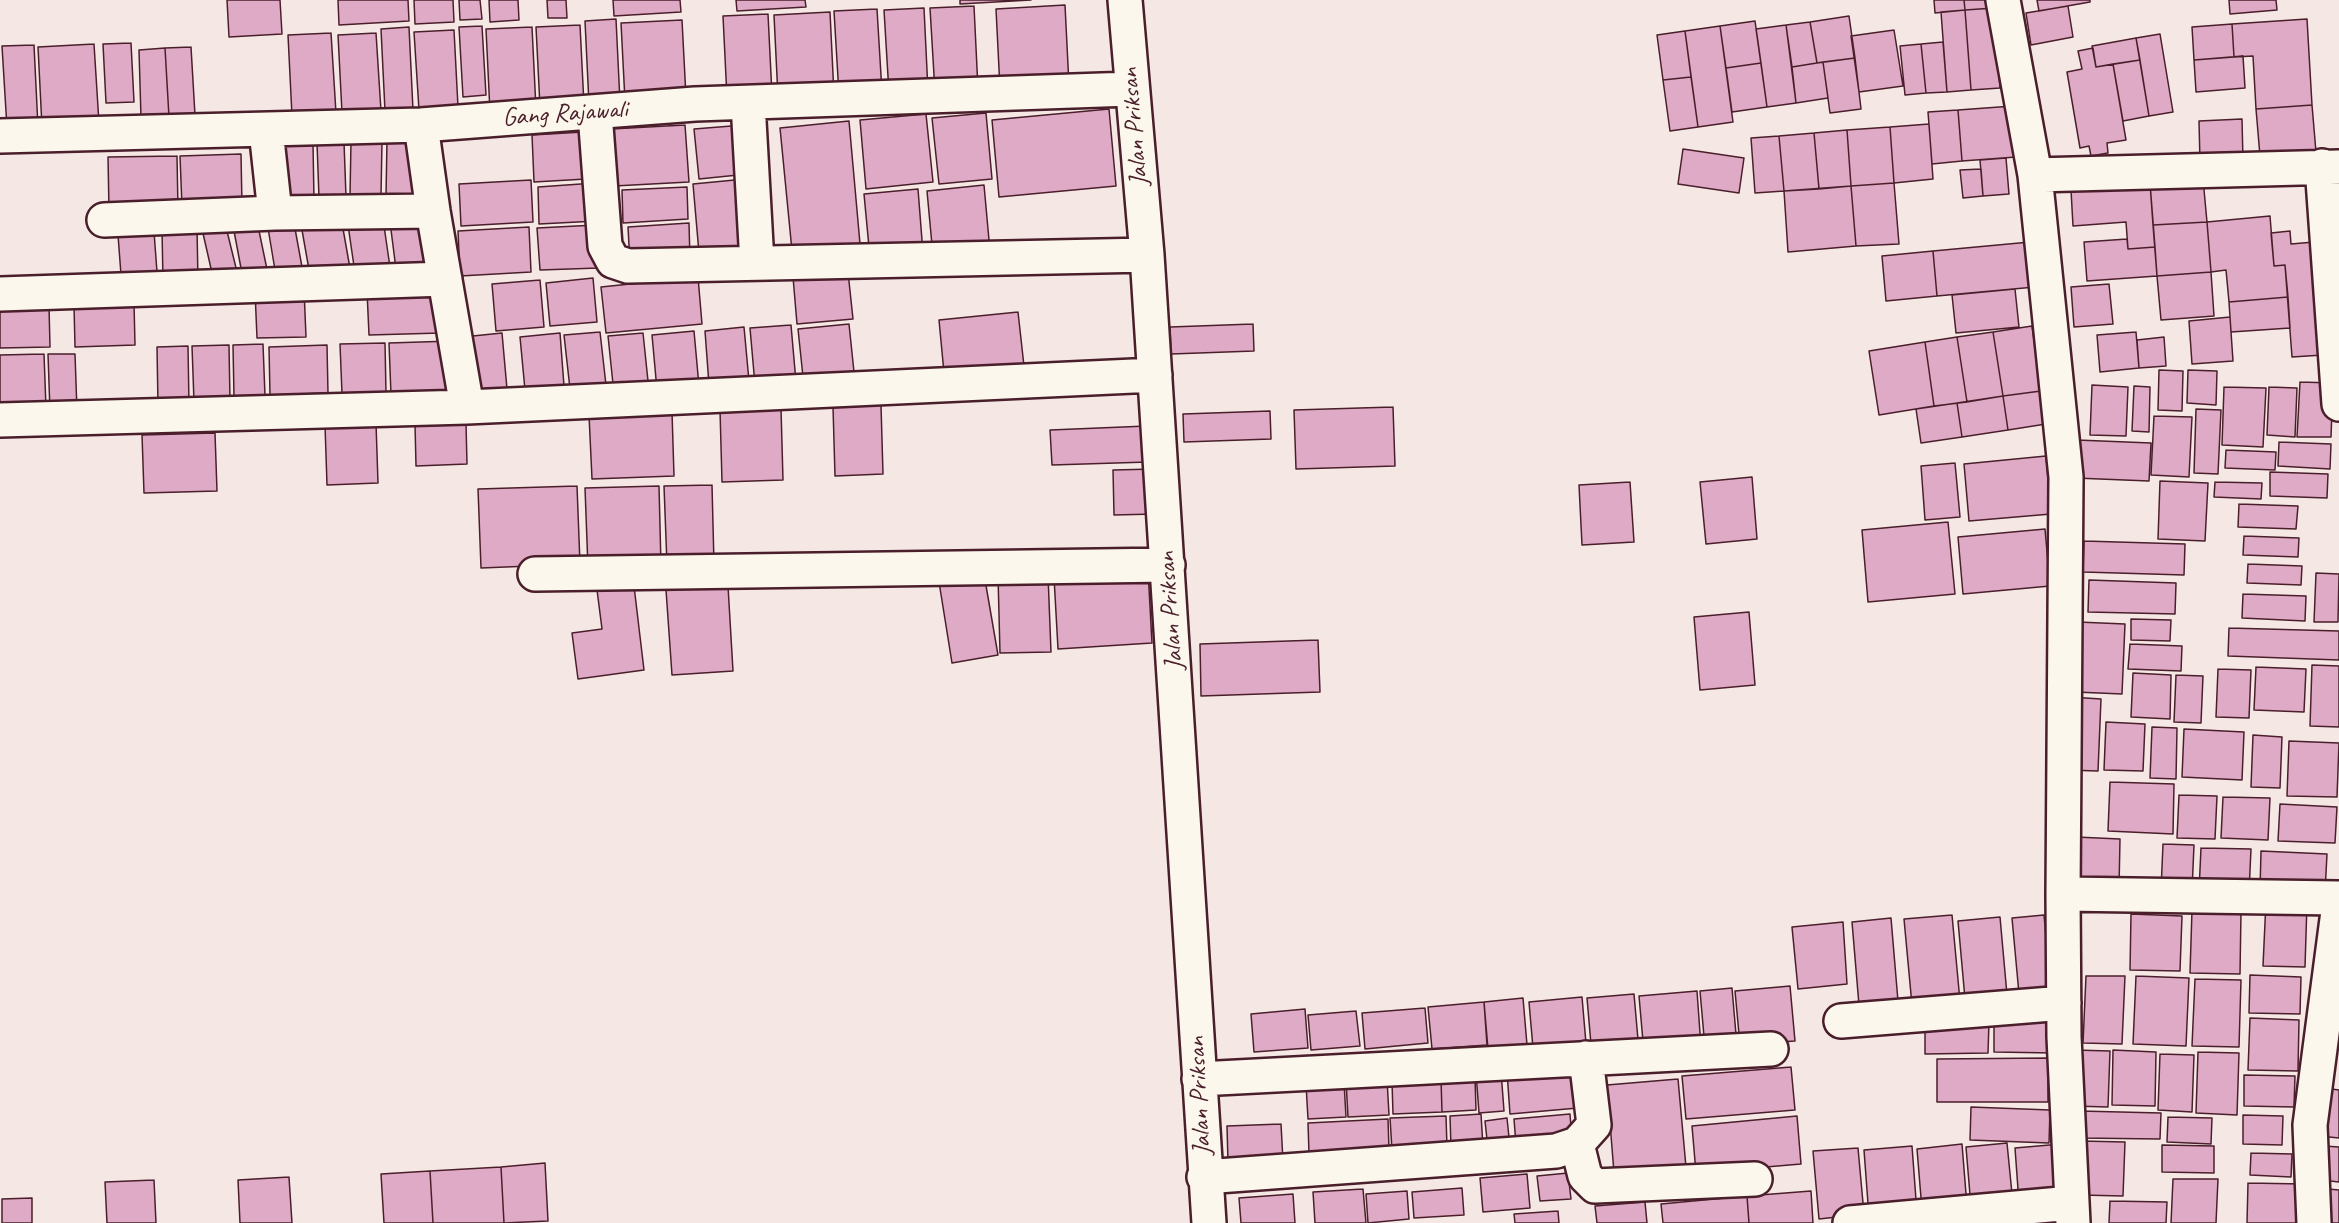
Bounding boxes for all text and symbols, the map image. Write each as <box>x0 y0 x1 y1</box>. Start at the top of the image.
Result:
street label: Jalan Priksan <box>1114 66 1156 188</box>
street label: Gang Rajawali <box>501 94 629 134</box>
street label: Jalan Priksan <box>1151 551 1191 671</box>
street label: Jalan Priksan <box>1181 1036 1219 1156</box>

